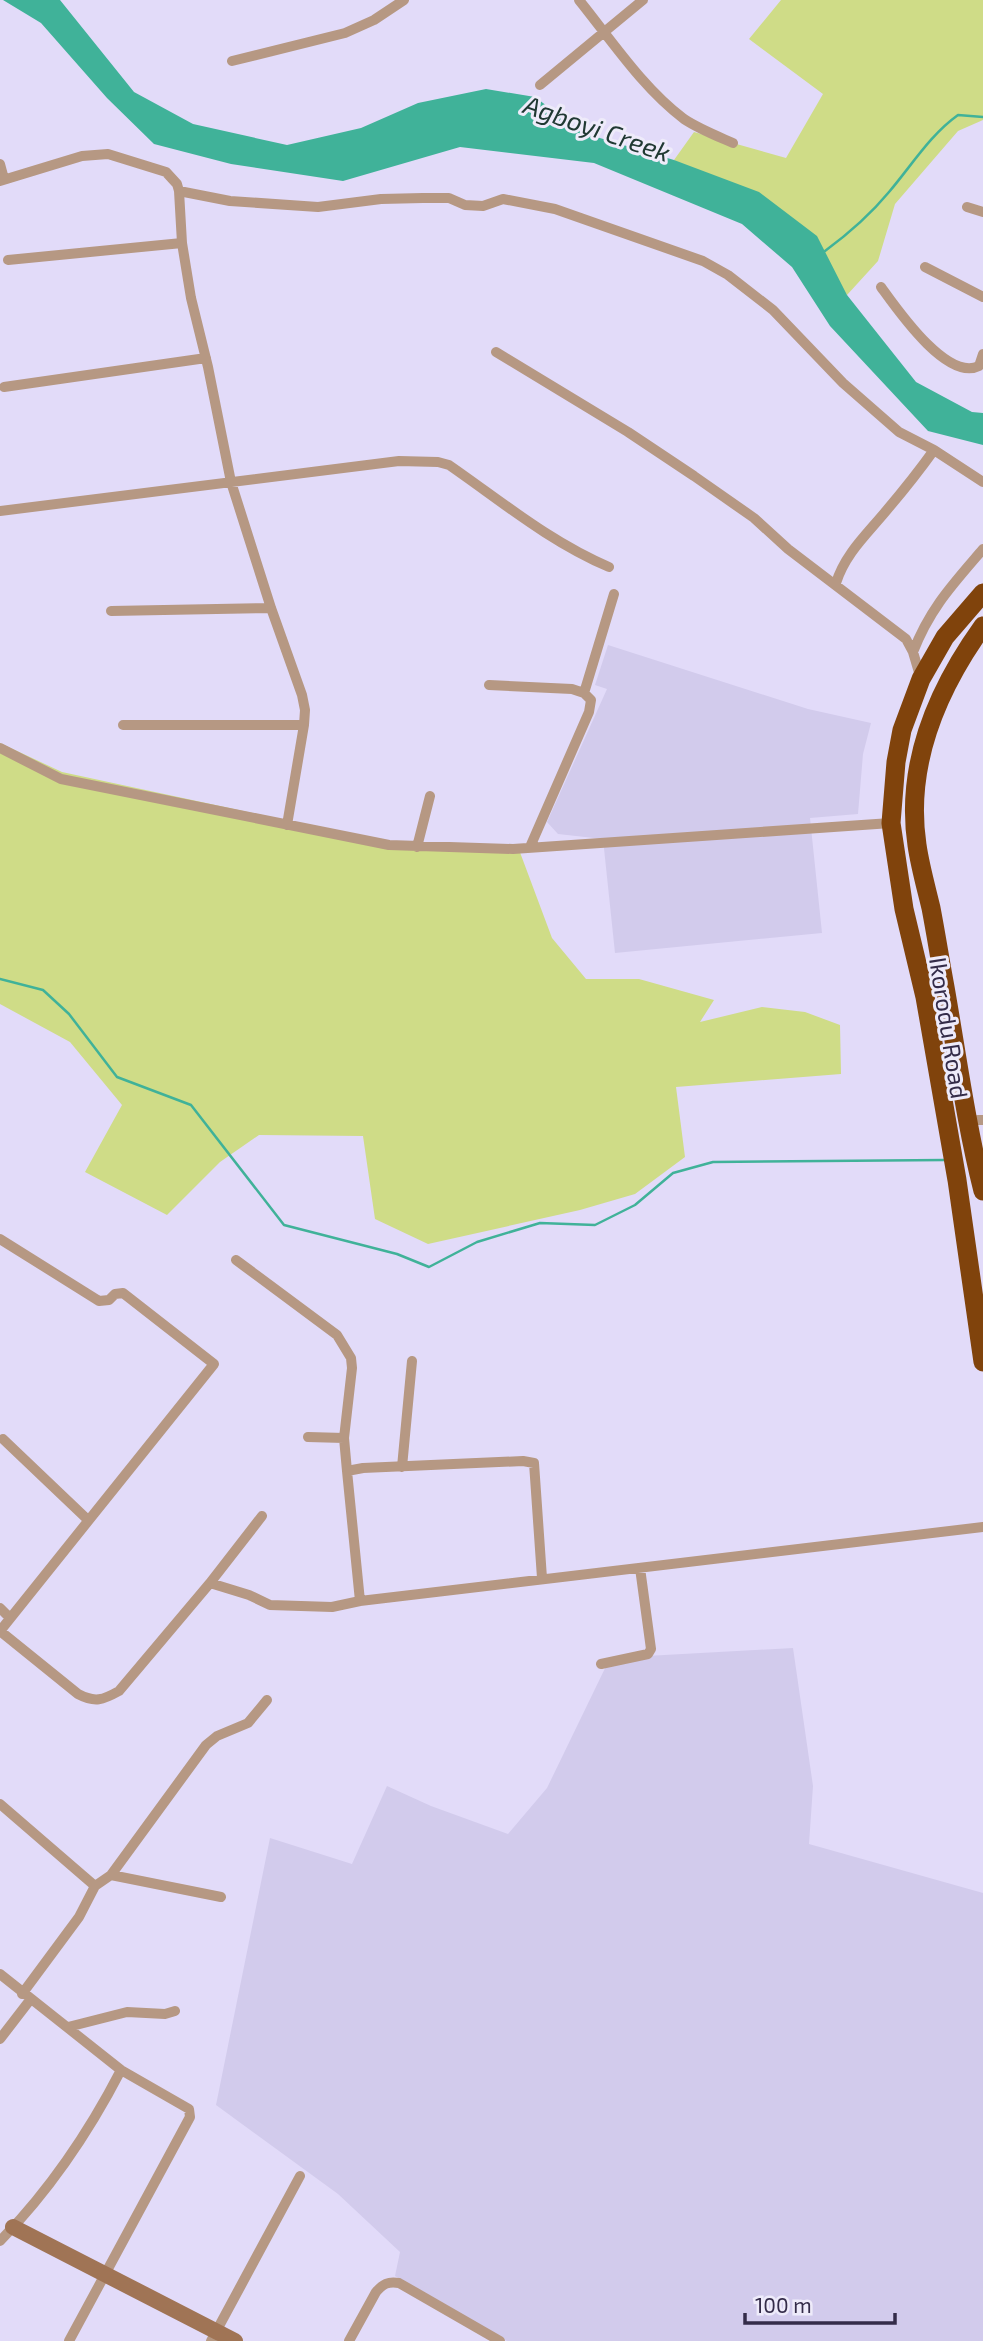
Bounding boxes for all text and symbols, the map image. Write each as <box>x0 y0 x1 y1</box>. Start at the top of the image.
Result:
water label: Agboyi Creek <box>519 88 675 168</box>
street label: Ikorodu Road <box>924 955 975 1101</box>
scale bar <box>745 2282 895 2326</box>
text: 100 m <box>755 2292 812 2317</box>

